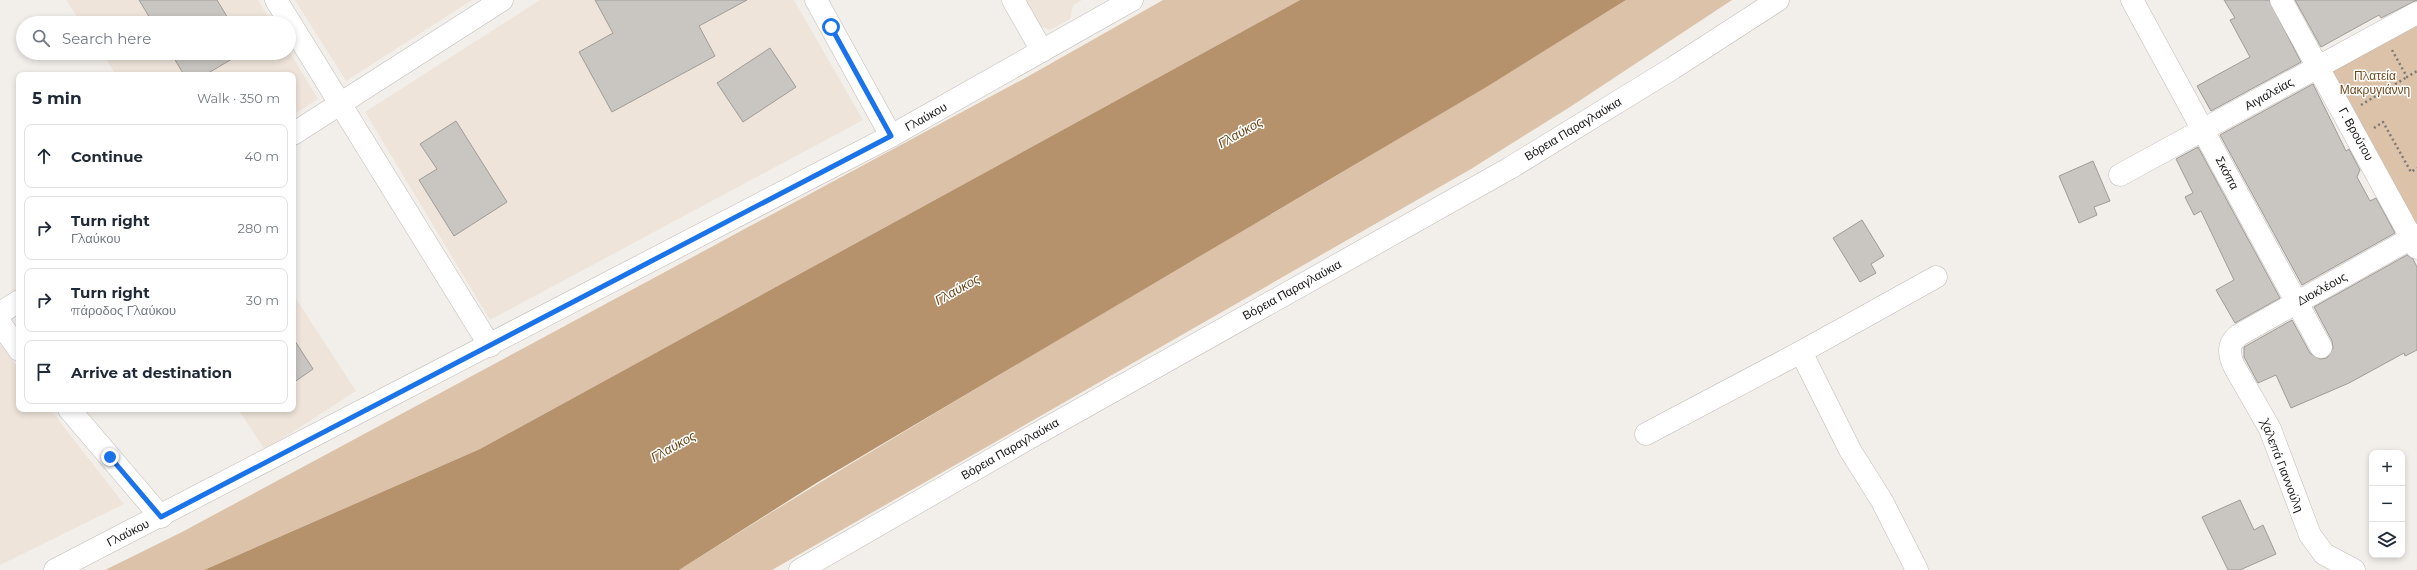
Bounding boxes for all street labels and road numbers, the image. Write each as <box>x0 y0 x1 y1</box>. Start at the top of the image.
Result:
street label: Αιγιαλείας <box>2242 74 2296 113</box>
street label: Βόρεια Παραγλαύκια <box>1521 94 1624 163</box>
street label: Γλαύκου <box>902 99 949 134</box>
street label: Γ. Βρούτου <box>2336 105 2377 163</box>
street label: Σκόπα <box>2212 154 2242 192</box>
street label: Βόρεια Παραγλαύκια <box>1240 256 1344 323</box>
street label: Διοκλέους <box>2294 269 2350 308</box>
street label: Βόρεια Παραγλαύκια <box>958 414 1061 483</box>
street label: Χαλεπά Γιαννούλη <box>2257 415 2307 514</box>
street label: Γλαύκου <box>104 515 152 550</box>

